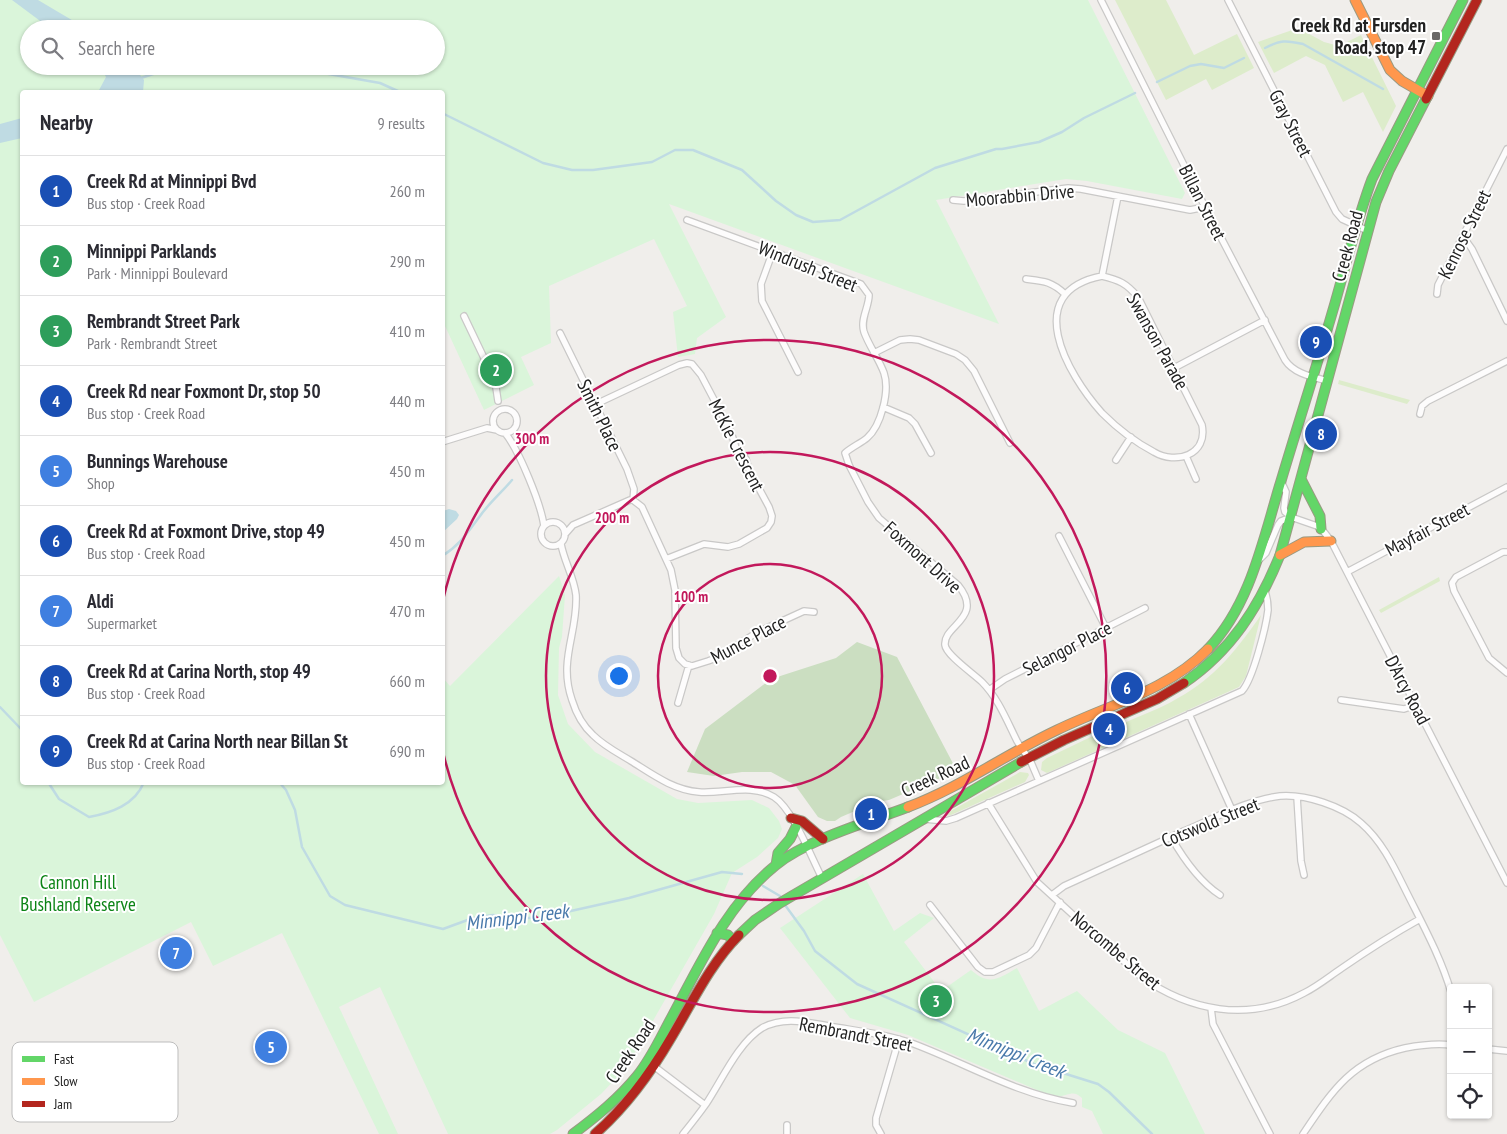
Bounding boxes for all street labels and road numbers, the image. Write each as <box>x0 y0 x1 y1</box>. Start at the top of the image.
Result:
street label: Gray Street <box>1264 85 1318 161</box>
street label: Billan Street <box>1174 160 1232 244</box>
street label: Moorabbin Drive <box>965 178 1075 212</box>
street label: Kenrose Street <box>1432 185 1496 282</box>
street label: Creek Road <box>1326 208 1368 284</box>
street label: Windrush Street <box>755 235 862 297</box>
street label: Swanson Parade <box>1122 288 1194 394</box>
street label: Smith Place <box>572 375 628 455</box>
street label: McKie Crescent <box>704 395 771 496</box>
street label: Mayfair Street <box>1381 496 1474 561</box>
street label: Foxmont Drive <box>879 516 967 598</box>
street label: Munce Place <box>706 609 790 669</box>
street label: Selangor Place <box>1018 615 1116 681</box>
street label: D'Arcy Road <box>1380 651 1436 729</box>
street label: Creek Road <box>897 750 973 802</box>
street label: Cotswold Street <box>1158 791 1263 852</box>
street label: Norcombe Street <box>1066 905 1166 995</box>
street label: Rembrandt Street <box>797 1011 915 1057</box>
street label: Creek Road <box>600 1014 660 1088</box>

